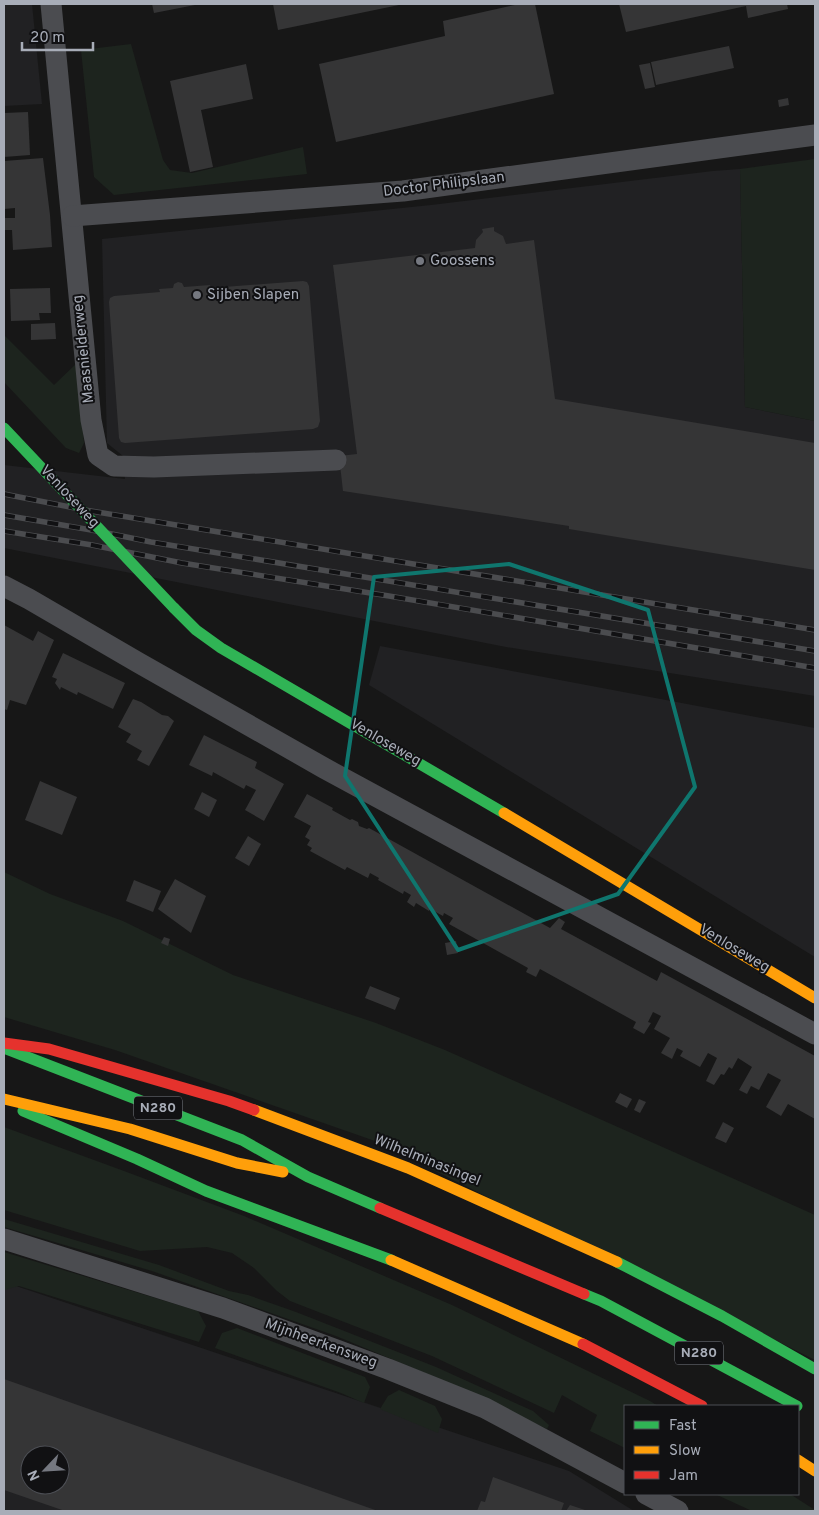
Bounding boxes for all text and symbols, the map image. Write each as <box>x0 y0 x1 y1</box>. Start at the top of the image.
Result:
scale bar <box>22 20 94 52</box>
text: 20 m <box>30 29 65 48</box>
street label: Doctor Philipslaan <box>382 168 506 202</box>
place label: Goossens <box>430 252 495 271</box>
marker: Goossens <box>414 255 426 267</box>
place label: Sijben Slapen <box>207 286 299 305</box>
marker: Sijben Slapen <box>191 289 203 301</box>
street label: Maasnielderweg <box>69 294 99 404</box>
street label: Venloseweg <box>35 462 103 532</box>
street label: Venloseweg <box>346 715 424 771</box>
street label: Venloseweg <box>695 920 773 978</box>
road number: N280 <box>134 1096 182 1120</box>
street label: Wilhelminasingel <box>371 1131 483 1191</box>
street label: Mijnheerkensweg <box>262 1315 380 1373</box>
road number: N280 <box>675 1342 723 1365</box>
legend <box>624 1405 799 1495</box>
text: Fast <box>669 1417 697 1436</box>
text: Slow <box>669 1442 701 1461</box>
north arrow <box>20 1445 70 1495</box>
text: N <box>25 1467 44 1483</box>
text: Jam <box>669 1467 698 1486</box>

